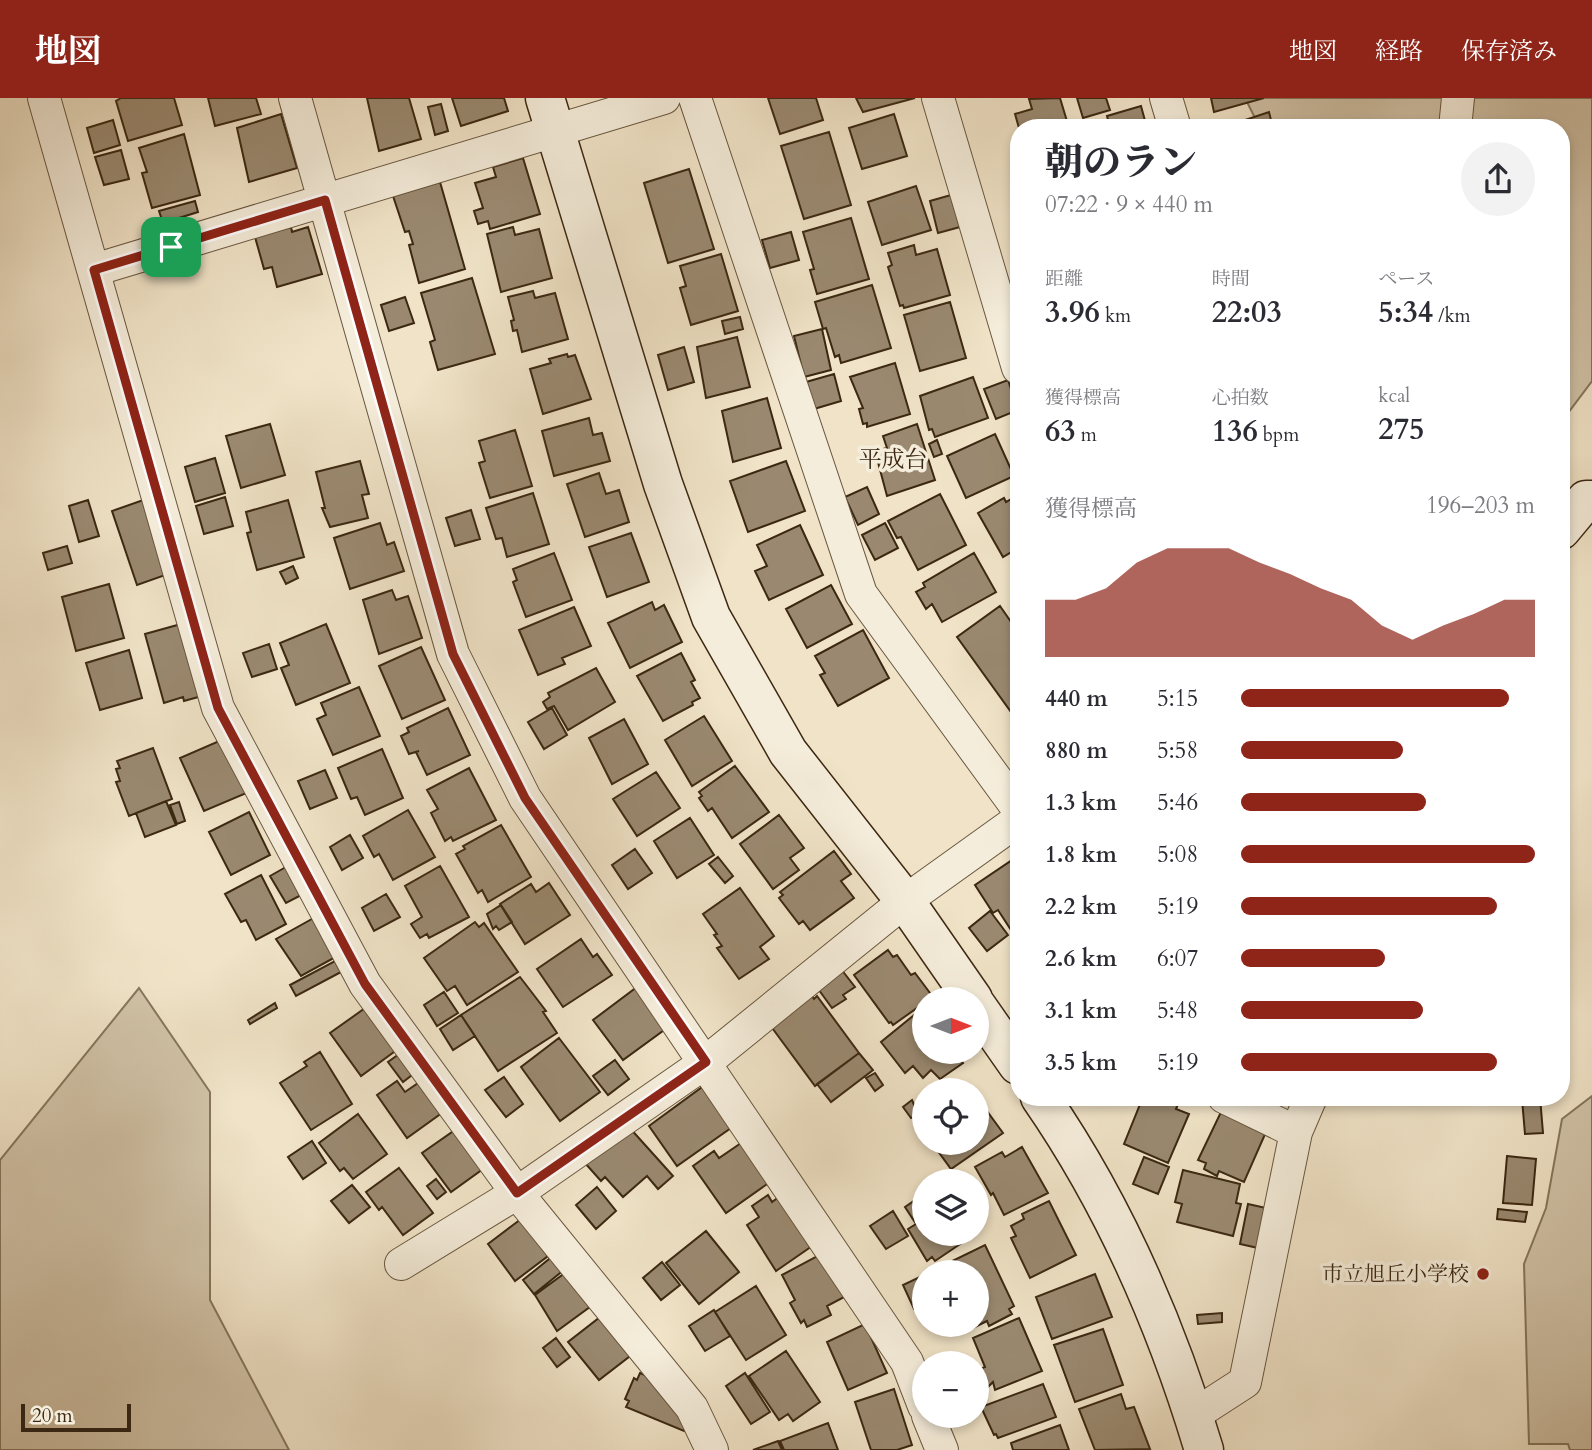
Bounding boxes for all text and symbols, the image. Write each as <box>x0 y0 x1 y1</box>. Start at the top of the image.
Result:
text: 地図 <box>35 29 101 74</box>
text: 地図 <box>1289 35 1337 68</box>
text: 経路 <box>1375 35 1423 68</box>
text: 保存済み <box>1461 35 1557 68</box>
text: 朝のラン <box>1045 137 1197 189</box>
button: share <box>1461 142 1535 216</box>
text: 07:22 · 9 × 440 m <box>1045 189 1213 220</box>
pin <box>141 217 201 277</box>
icon: arrive <box>152 228 190 266</box>
text: 距離 <box>1045 266 1083 292</box>
text: 時間 <box>1212 266 1250 292</box>
text: ペース <box>1378 266 1434 292</box>
text: 3.96 <box>1045 292 1100 333</box>
text: 22:03 <box>1212 292 1282 333</box>
text: 5:34 <box>1378 292 1433 333</box>
text: km <box>1100 303 1131 329</box>
text: /km <box>1433 303 1471 329</box>
text: kcal <box>1378 383 1410 409</box>
text: 獲得標高 <box>1045 385 1121 411</box>
text: 心拍数 <box>1212 385 1269 411</box>
text: 275 <box>1378 409 1424 450</box>
text: 63 <box>1045 411 1076 452</box>
text: 136 <box>1212 411 1258 452</box>
text: m <box>1076 422 1097 448</box>
text: bpm <box>1258 422 1299 448</box>
district label: 平成台 <box>859 444 928 475</box>
text: 196–203 m <box>1426 490 1535 521</box>
text: 獲得標高 <box>1045 493 1137 524</box>
text: 440 m <box>1045 683 1108 714</box>
text: 5:15 <box>1157 683 1198 714</box>
text: 880 m <box>1045 735 1108 766</box>
text: 5:58 <box>1157 735 1198 766</box>
text: 1.3 km <box>1045 787 1117 818</box>
text: 5:46 <box>1157 787 1198 818</box>
text: 1.8 km <box>1045 839 1117 870</box>
text: 5:08 <box>1157 839 1198 870</box>
text: 2.2 km <box>1045 891 1117 922</box>
text: 5:19 <box>1157 891 1198 922</box>
text: 2.6 km <box>1045 943 1117 974</box>
text: 6:07 <box>1157 943 1198 974</box>
north arrow <box>912 987 989 1064</box>
map controls <box>912 987 989 1428</box>
text: 3.1 km <box>1045 995 1117 1026</box>
text: 5:48 <box>1157 995 1198 1026</box>
text: 3.5 km <box>1045 1047 1117 1078</box>
text: 5:19 <box>1157 1047 1198 1078</box>
button: locate <box>912 1078 989 1155</box>
button: layers <box>912 1169 989 1246</box>
button: + <box>912 1260 989 1337</box>
place label: 市立旭丘小学校 <box>1322 1260 1469 1289</box>
marker: 市立旭丘小学校 <box>1475 1266 1491 1282</box>
button: − <box>912 1351 989 1428</box>
scale bar <box>21 1401 131 1433</box>
text: 20 m <box>32 1403 73 1429</box>

